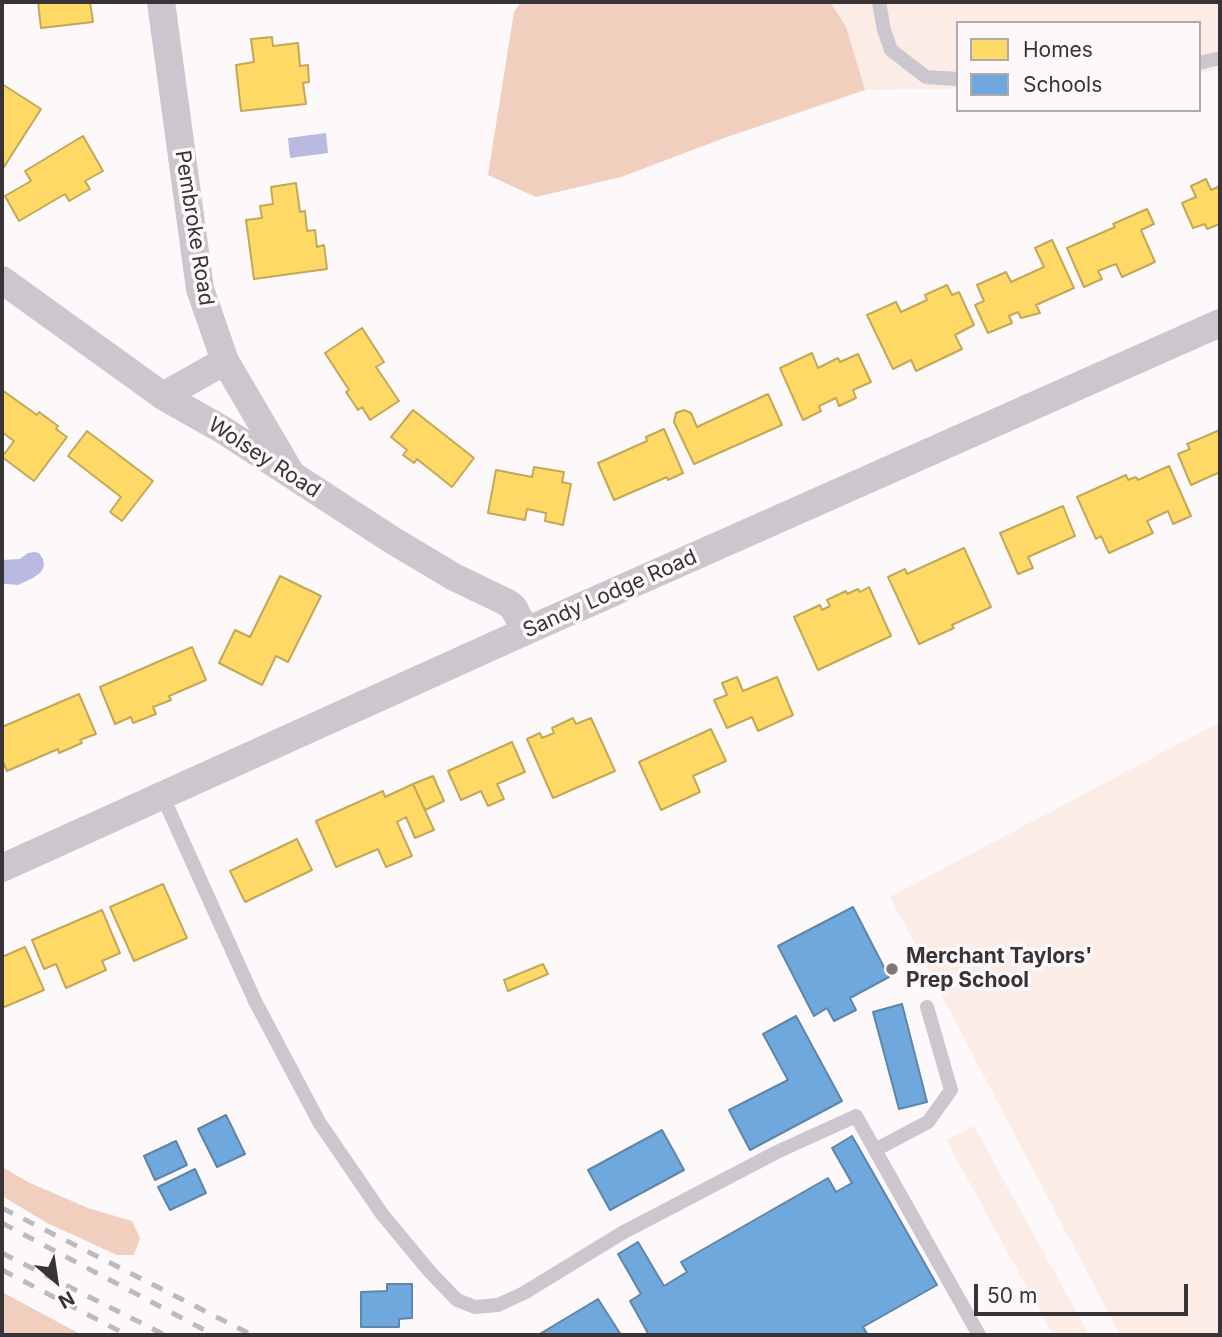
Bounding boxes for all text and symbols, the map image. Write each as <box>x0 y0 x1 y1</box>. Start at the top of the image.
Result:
legend <box>956 21 1201 112</box>
text: Homes <box>1023 37 1093 62</box>
text: Schools <box>1023 72 1102 97</box>
street label: Pembroke Road <box>169 149 219 307</box>
street label: Wolsey Road <box>203 412 325 504</box>
street label: Sandy Lodge Road <box>519 544 701 644</box>
place label: Merchant Taylors' Prep School <box>906 944 1092 994</box>
marker: Merchant Taylors' Prep School <box>884 961 900 977</box>
north arrow <box>21 1246 91 1316</box>
scale bar <box>977 1270 1190 1314</box>
text: 50 m <box>987 1283 1037 1308</box>
text: N <box>55 1286 78 1313</box>

